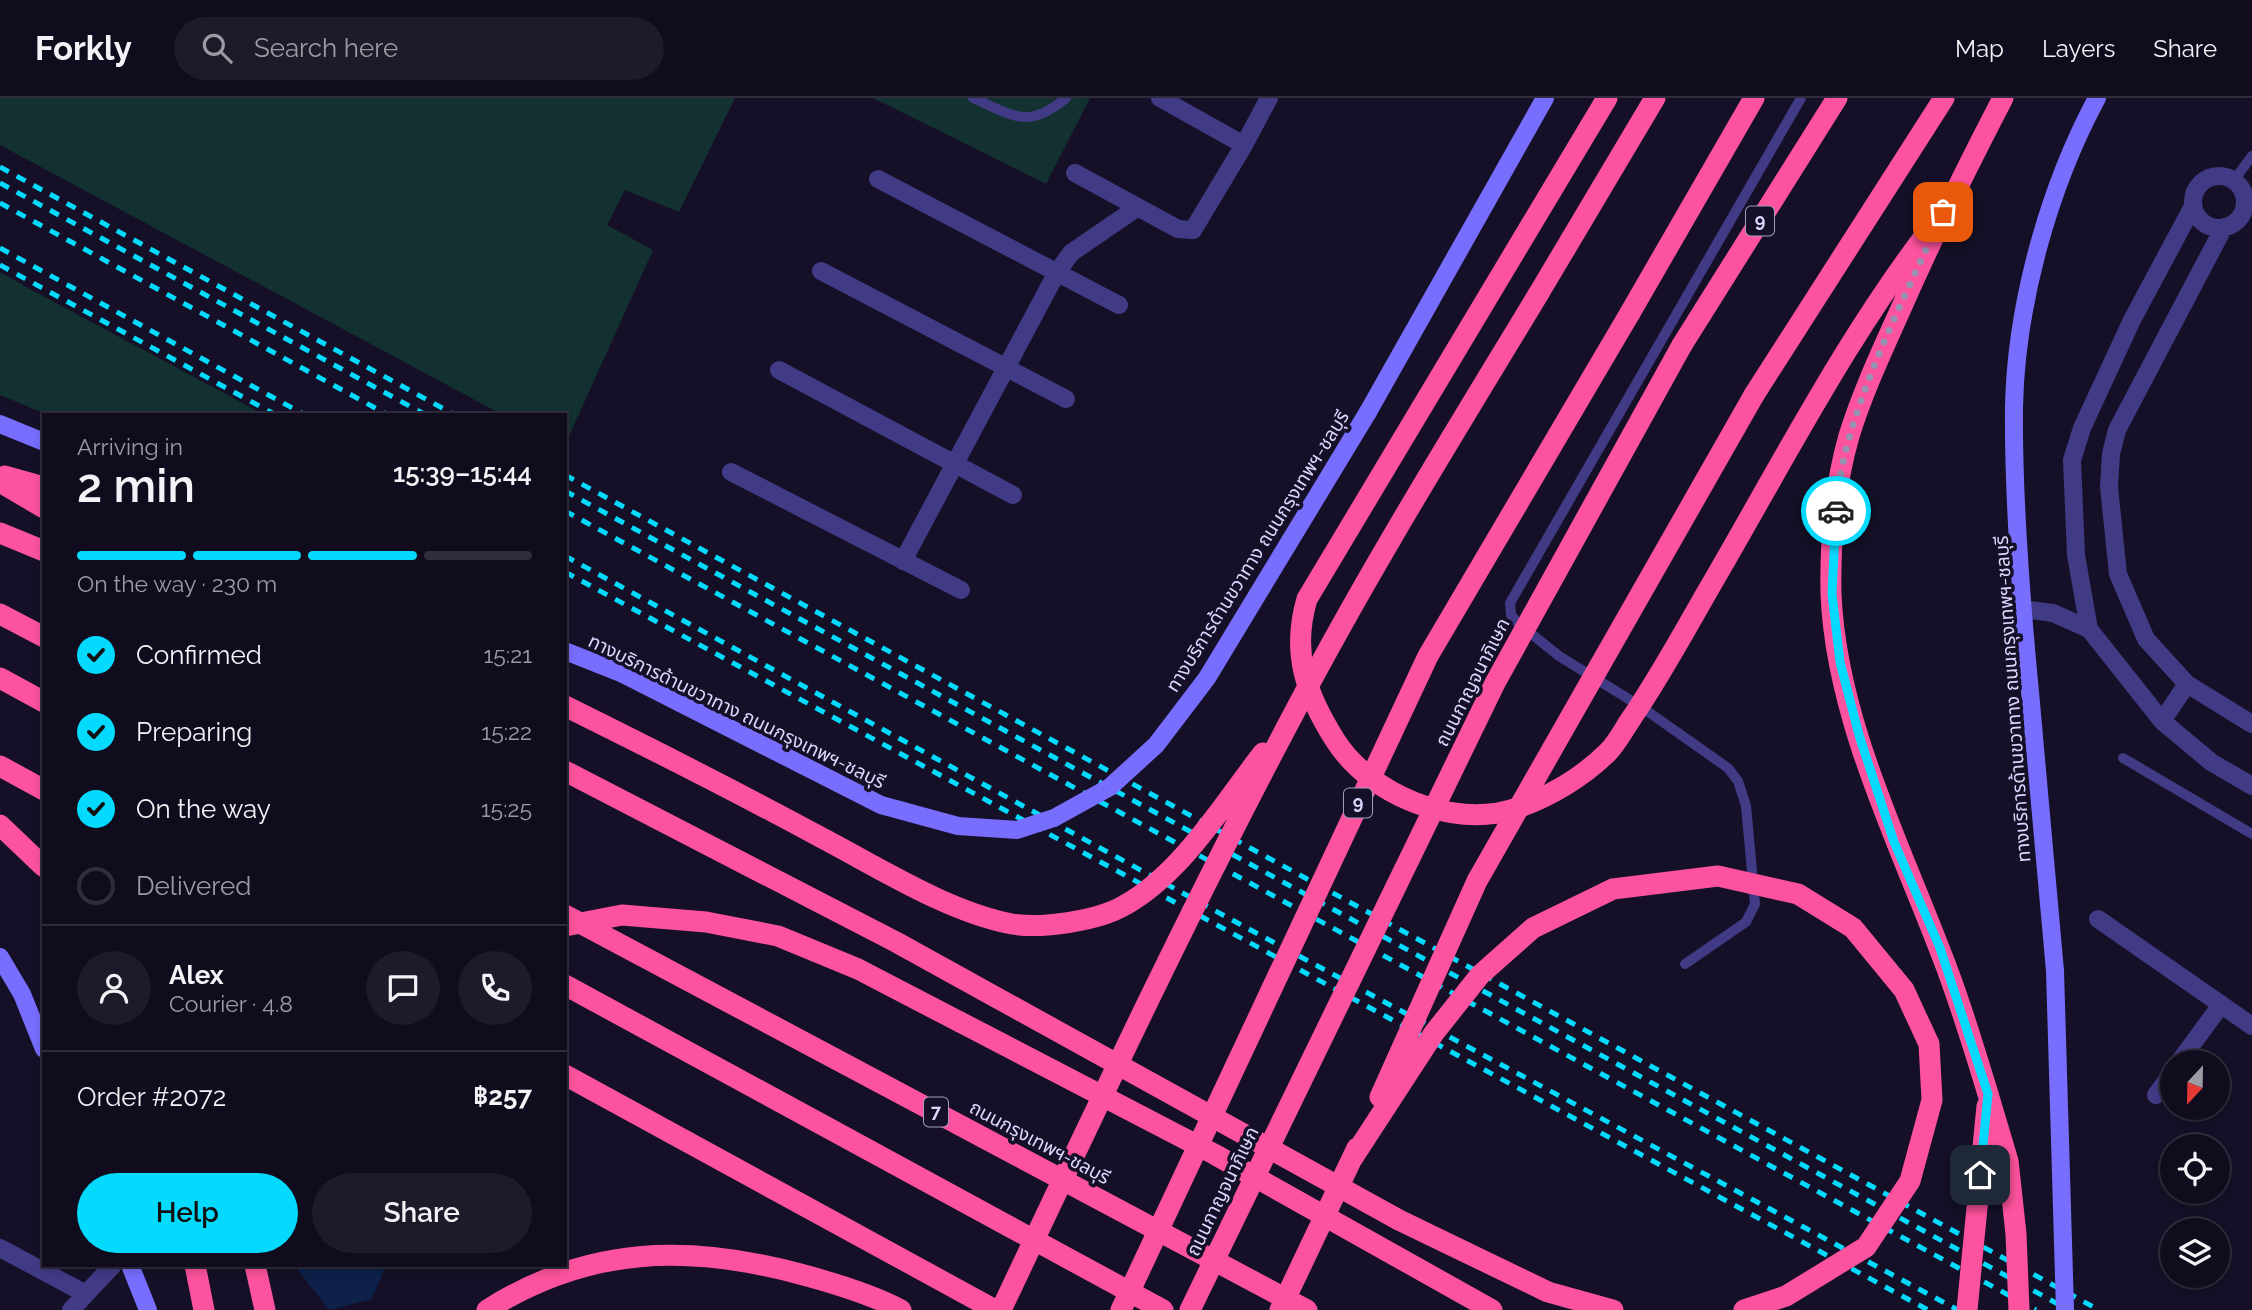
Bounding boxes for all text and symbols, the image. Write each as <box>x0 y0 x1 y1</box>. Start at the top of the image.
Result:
search box <box>174 17 664 80</box>
text: Forkly <box>35 29 132 68</box>
icon: search <box>198 29 236 67</box>
text: Search here <box>254 33 398 63</box>
text: Map <box>1955 34 2004 63</box>
text: Layers <box>2042 34 2115 63</box>
text: Share <box>2153 34 2217 63</box>
pin <box>1913 182 1973 242</box>
icon: bag <box>1924 193 1962 231</box>
road number: 9 <box>1746 207 1774 236</box>
street label: ทางบริการด้านขวาทาง ถนนกรุงเทพฯ-ชลบุรี <box>1161 406 1354 696</box>
text: Arriving in <box>77 433 183 460</box>
text: 15:39–15:44 <box>393 458 532 488</box>
text: 2 min <box>77 459 195 513</box>
courier <box>1801 476 1871 546</box>
icon: car <box>1817 492 1855 530</box>
street label: ทางบริการด้านขวาทาง ถนนกรุงเทพฯ-ชลบุรี <box>1990 535 2035 863</box>
text: On the way · 230 m <box>77 570 277 597</box>
street label: ถนนกาญจนาภิเษก <box>1430 614 1514 750</box>
street label: ทางบริการด้านขวาทาง ถนนกรุงเทพฯ-ชลบุรี <box>585 629 889 794</box>
icon: check <box>77 636 115 674</box>
text: Confirmed <box>136 640 262 670</box>
text: 15:21 <box>483 641 532 668</box>
icon: check <box>77 713 115 751</box>
text: Preparing <box>136 717 252 747</box>
text: 15:22 <box>481 718 532 745</box>
road number: 9 <box>1344 788 1372 818</box>
icon: check <box>77 790 115 828</box>
text: On the way <box>136 794 271 824</box>
text: 15:25 <box>481 795 532 822</box>
text: Delivered <box>136 871 251 901</box>
button: person <box>77 951 151 1025</box>
button: chat <box>366 951 440 1025</box>
button: phone <box>458 951 532 1025</box>
text: Alex <box>169 960 224 990</box>
text: Courier · 4.8 <box>169 990 293 1017</box>
north arrow <box>2160 1050 2230 1120</box>
map controls <box>2160 1050 2230 1288</box>
text: ฿257 <box>473 1081 532 1111</box>
text: Order #2072 <box>77 1082 226 1112</box>
street label: ถนนกรุงเทพฯ-ชลบุรี <box>966 1096 1114 1189</box>
road number: 7 <box>924 1098 948 1126</box>
street label: ถนนกาญจนาภิเษก <box>1181 1123 1263 1259</box>
button: locate <box>2160 1134 2230 1204</box>
pin <box>1950 1145 2010 1205</box>
icon: home <box>1961 1156 1999 1194</box>
button: Help <box>77 1173 298 1253</box>
button: Share <box>312 1173 532 1253</box>
button: layers <box>2160 1218 2230 1288</box>

